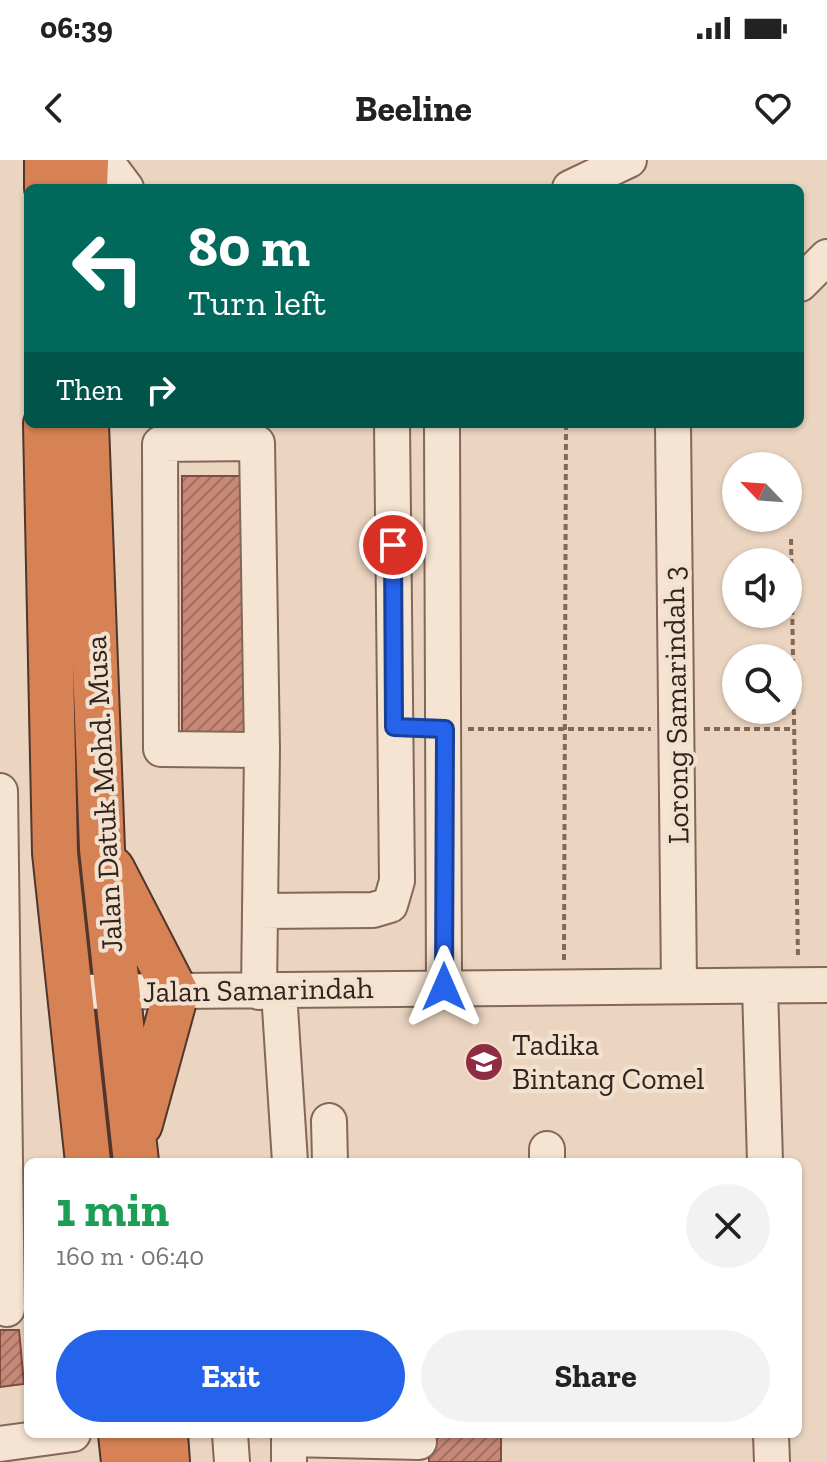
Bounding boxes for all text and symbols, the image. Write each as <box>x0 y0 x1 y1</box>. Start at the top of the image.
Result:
text: 06:39 <box>40 10 113 46</box>
icon: back <box>32 86 76 130</box>
icon: heart <box>751 86 795 130</box>
text: Beeline <box>355 87 472 130</box>
text: 80 m <box>188 213 310 280</box>
icon: left <box>56 216 160 320</box>
text: Turn left <box>188 281 326 324</box>
icon: right <box>139 368 183 412</box>
text: Then <box>56 372 123 408</box>
north arrow <box>722 452 802 532</box>
map controls <box>722 452 802 724</box>
pin <box>359 511 427 579</box>
icon: arrive <box>371 523 415 567</box>
button: sound <box>722 548 802 628</box>
street label: Lorong Samarindah 3 <box>656 566 696 844</box>
street label: Jalan Datuk Mohd. Musa <box>78 634 130 954</box>
button: search <box>722 644 802 724</box>
position arrow <box>402 945 486 1029</box>
street label: Jalan Samarindah <box>142 970 374 1010</box>
place label: Tadika Bintang Comel <box>512 1027 705 1097</box>
school or university icon: Tadika Bintang Comel <box>463 1041 505 1083</box>
text: 1 min <box>56 1181 169 1238</box>
button: close <box>686 1184 770 1268</box>
text: 160 m · 06:40 <box>56 1240 204 1272</box>
button: Exit <box>56 1330 405 1422</box>
button: Share <box>421 1330 770 1422</box>

